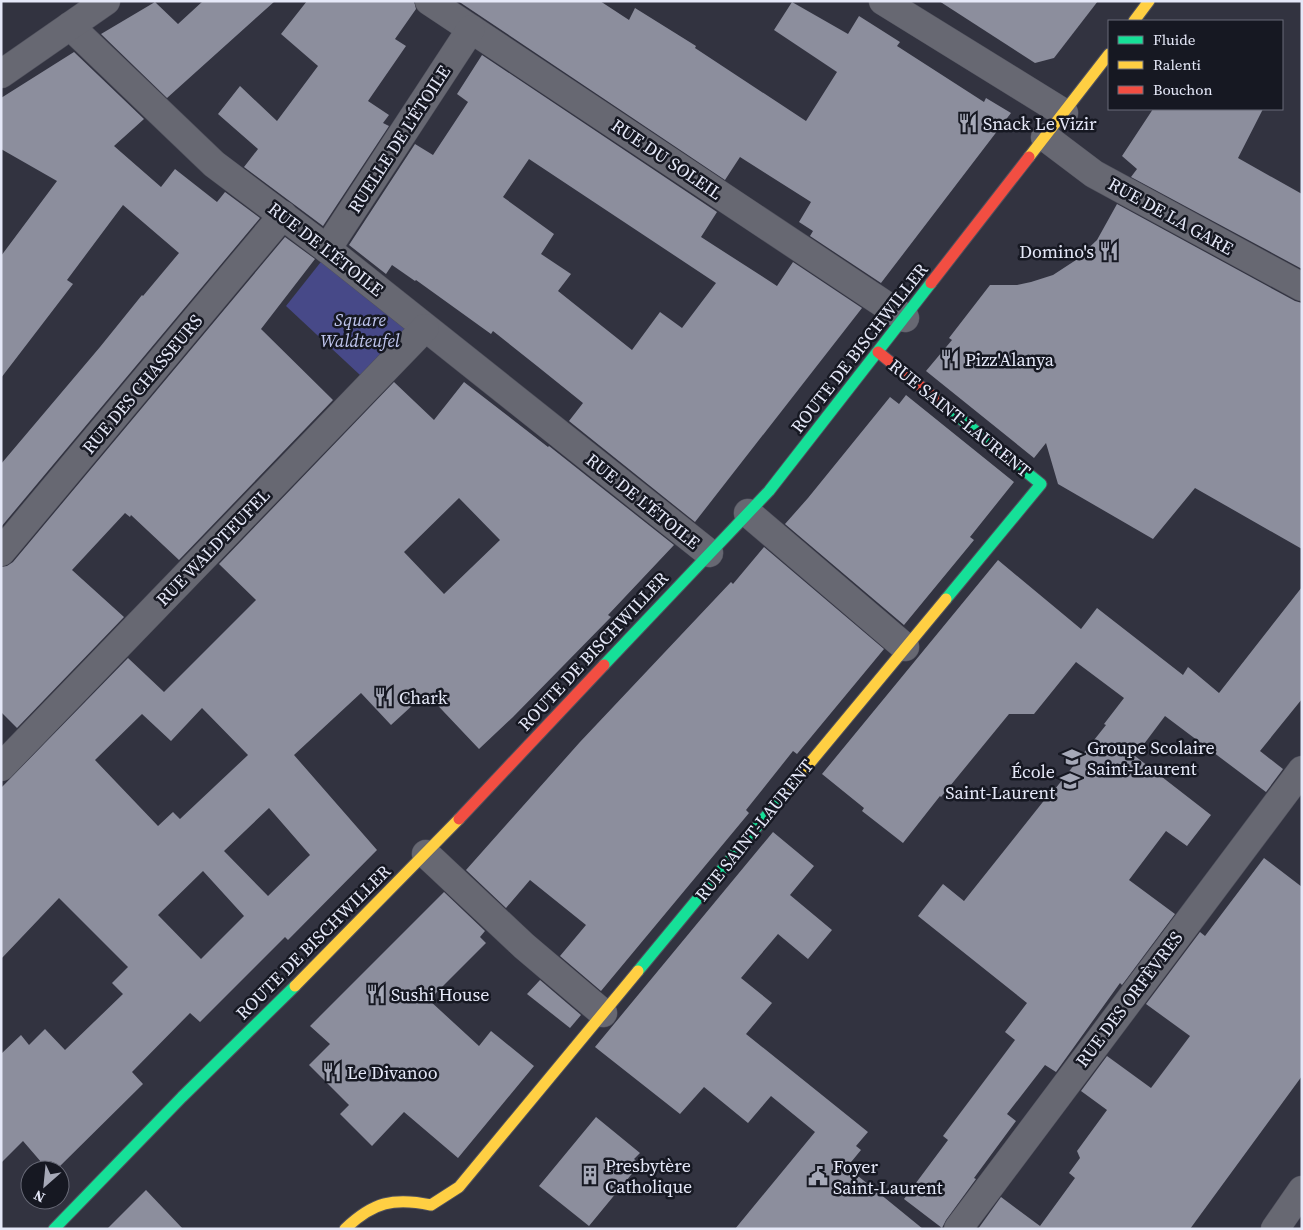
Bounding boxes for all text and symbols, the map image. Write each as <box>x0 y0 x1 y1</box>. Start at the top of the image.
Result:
legend <box>1108 20 1283 110</box>
text: Fluide <box>1153 29 1196 50</box>
text: Ralenti <box>1153 54 1201 75</box>
street label: RUELLE DE L'ÉTOILE <box>342 60 456 218</box>
text: Bouchon <box>1153 79 1213 100</box>
place label: Snack Le Vizir <box>983 111 1097 136</box>
restaurant icon: Snack Le Vizir <box>957 112 979 134</box>
street label: RUE DU SOLEIL <box>607 113 727 205</box>
street label: RUE DE LA GARE <box>1104 171 1238 261</box>
street label: RUE DE L'ÉTOILE <box>263 196 389 302</box>
place label: Domino's <box>1019 239 1094 264</box>
restaurant icon: Domino's <box>1098 240 1120 262</box>
street label: ROUTE DE BISCHWILLER <box>785 258 934 438</box>
park label: Square Waldteufel <box>320 307 400 353</box>
street label: RUE DES CHASSEURS <box>76 309 208 459</box>
place label: Pizz'Alanya <box>965 347 1055 372</box>
restaurant icon: Pizz'Alanya <box>939 348 961 370</box>
street label: RUE SAINT-LAURENT <box>884 353 1036 483</box>
street label: RUE DE L'ÉTOILE <box>581 447 705 555</box>
street label: RUE WALDTEUFEL <box>150 483 276 611</box>
street label: ROUTE DE BISCHWILLER <box>512 566 674 736</box>
place label: Chark <box>399 685 448 710</box>
restaurant icon: Chark <box>373 686 395 708</box>
place label: Groupe Scolaire Saint-Laurent <box>1087 735 1215 781</box>
school or university icon: Groupe Scolaire Saint-Laurent <box>1061 746 1083 768</box>
street label: RUE SAINT-LAURENT <box>689 754 819 906</box>
place label: École Saint-Laurent <box>945 759 1055 805</box>
school or university icon: École Saint-Laurent <box>1059 770 1081 792</box>
street label: ROUTE DE BISCHWILLER <box>230 859 396 1025</box>
street label: RUE DES ORFÈVRES <box>1070 926 1188 1072</box>
place label: Sushi House <box>391 982 490 1007</box>
restaurant icon: Sushi House <box>365 983 387 1005</box>
place label: Le Divanoo <box>347 1060 438 1085</box>
restaurant icon: Le Divanoo <box>321 1061 343 1083</box>
place label: Presbytère Catholique <box>605 1153 692 1199</box>
place label: Foyer Saint-Laurent <box>833 1154 943 1200</box>
north arrow <box>20 1160 70 1210</box>
building icon: Presbytère Catholique <box>579 1164 601 1186</box>
public building icon: Foyer Saint-Laurent <box>807 1165 829 1187</box>
text: N <box>30 1185 48 1208</box>

